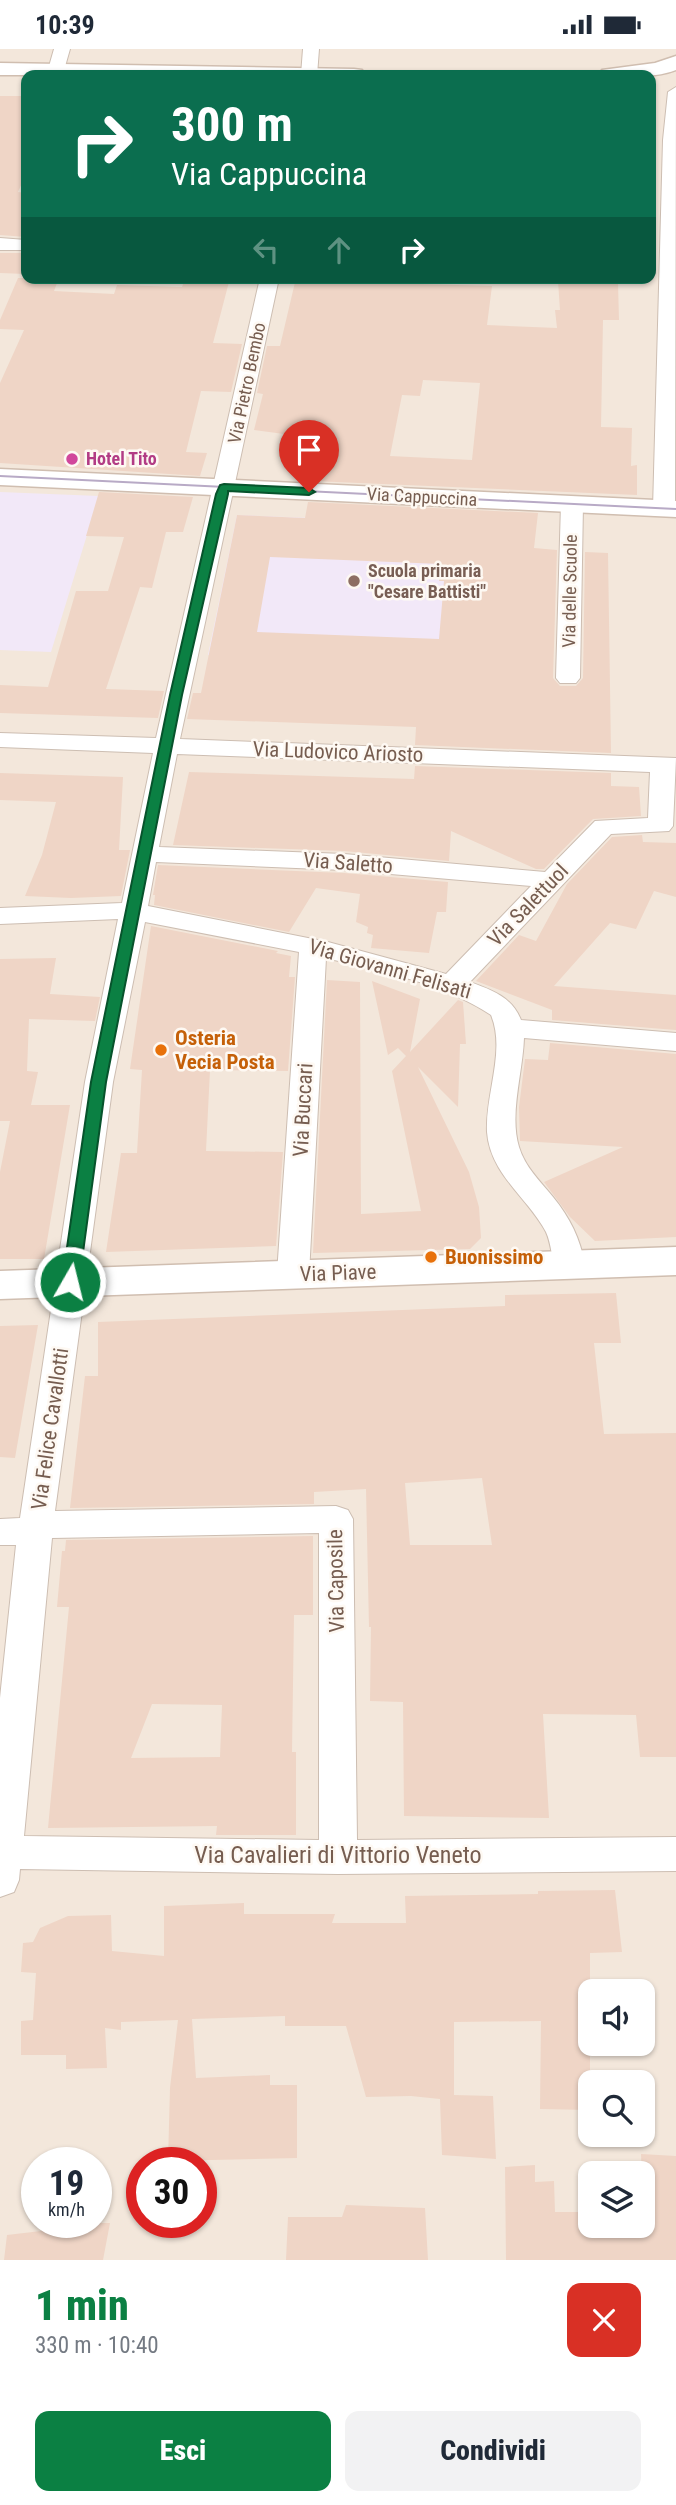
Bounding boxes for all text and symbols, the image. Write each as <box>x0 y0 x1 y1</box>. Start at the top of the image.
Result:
text: 10:39 <box>35 10 95 40</box>
text: 300 m <box>171 96 293 153</box>
icon: right <box>56 98 147 189</box>
text: Via Cappuccina <box>171 155 367 193</box>
icon: left <box>247 231 285 269</box>
icon: ahead <box>320 231 358 269</box>
icon: right <box>393 231 431 269</box>
street label: Via Pietro Bembo <box>223 321 270 445</box>
pin <box>279 420 339 492</box>
icon: arrive <box>290 431 328 469</box>
place label: Hotel Tito <box>86 448 157 469</box>
marker: Hotel Tito <box>64 451 80 467</box>
street label: Via Cappuccina <box>366 483 478 510</box>
street label: Via delle Scuole <box>558 534 581 648</box>
place label: Scuola primaria "Cesare Battisti" <box>368 560 486 602</box>
marker: Scuola primaria "Cesare Battisti" <box>346 573 362 589</box>
street label: Via Ludovico Ariosto <box>252 737 424 767</box>
street label: Via Saletto <box>302 848 394 878</box>
street label: Via Salettuol <box>483 859 573 951</box>
street label: Via Giovanni Felisati <box>306 934 474 1004</box>
place label: Osteria Vecia Posta <box>175 1026 275 1074</box>
marker: Osteria Vecia Posta <box>153 1042 169 1058</box>
street label: Via Buccari <box>289 1063 317 1157</box>
position arrow <box>33 1245 107 1319</box>
place label: Buonissimo <box>445 1245 544 1269</box>
marker: Buonissimo <box>423 1249 439 1265</box>
street label: Via Piave <box>299 1260 377 1286</box>
street label: Via Felice Cavallotti <box>27 1346 73 1512</box>
street label: Via Caposile <box>323 1529 349 1633</box>
street label: Via Cavalieri di Vittorio Veneto <box>194 1841 482 1869</box>
map controls <box>578 1979 655 2238</box>
button: sound <box>578 1979 655 2056</box>
button: search <box>578 2070 655 2147</box>
speed limit sign: 30 <box>126 2147 217 2238</box>
button: layers <box>578 2161 655 2238</box>
text: 19 <box>49 2163 84 2204</box>
text: km/h <box>48 2199 85 2220</box>
text: 1 min <box>35 2281 129 2330</box>
button: close <box>567 2283 641 2357</box>
text: 330 m · 10:40 <box>35 2332 159 2359</box>
button: Esci <box>35 2411 331 2491</box>
button: Condividi <box>345 2411 641 2491</box>

